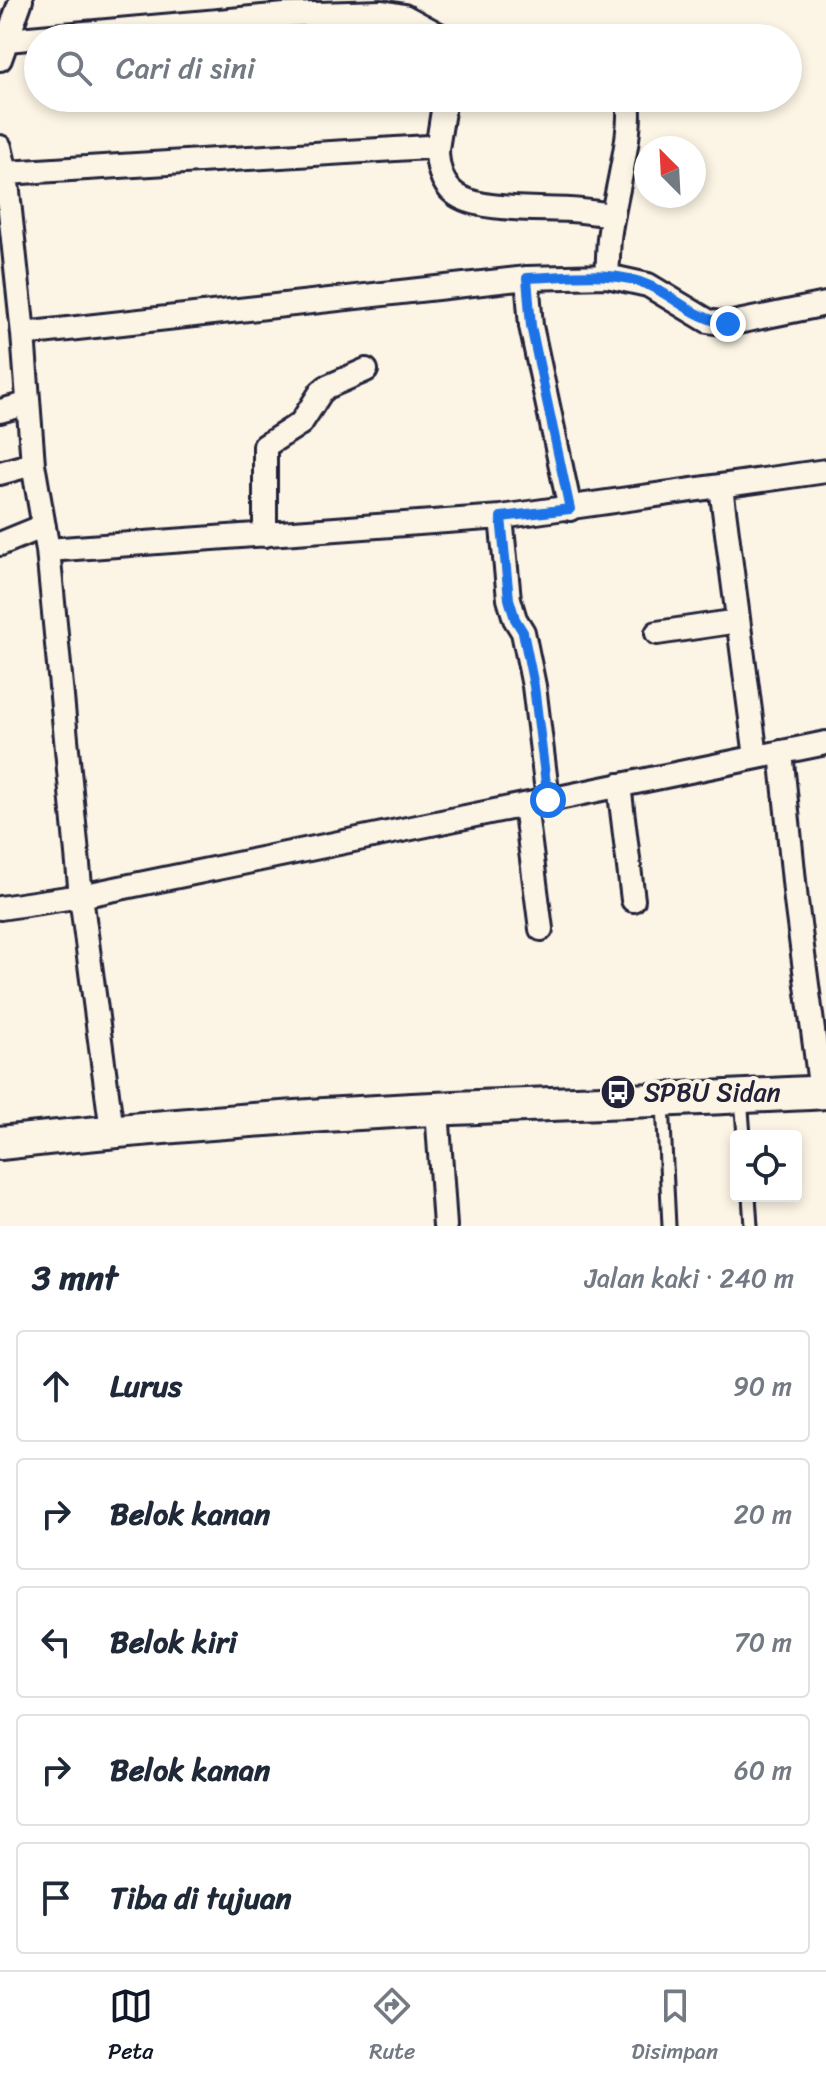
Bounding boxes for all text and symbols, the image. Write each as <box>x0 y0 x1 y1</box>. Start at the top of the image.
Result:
search box <box>24 24 802 112</box>
text: Cari di sini <box>116 41 255 95</box>
icon: search <box>52 46 96 90</box>
north arrow <box>634 136 706 208</box>
route end <box>710 306 746 342</box>
route start <box>530 782 566 818</box>
place label: SPBU Sidan <box>644 1069 781 1115</box>
bus stop icon: SPBU Sidan <box>599 1073 637 1111</box>
map controls <box>730 1130 802 1202</box>
button: locate <box>730 1130 802 1202</box>
text: 3 mnt <box>32 1248 118 1308</box>
text: Jalan kaki · 240 m <box>585 1255 794 1301</box>
text: Lurus <box>110 1359 182 1413</box>
text: 90 m <box>733 1363 792 1409</box>
icon: ahead <box>34 1364 78 1408</box>
text: Belok kanan <box>110 1487 270 1541</box>
text: 20 m <box>734 1491 792 1537</box>
icon: right <box>34 1492 78 1536</box>
text: Belok kiri <box>110 1615 237 1669</box>
text: 70 m <box>734 1619 792 1665</box>
icon: left <box>34 1620 78 1664</box>
text: Belok kanan <box>110 1743 270 1797</box>
text: 60 m <box>734 1747 792 1793</box>
icon: right <box>34 1748 78 1792</box>
text: Tiba di tujuan <box>110 1871 291 1925</box>
icon: arrive <box>34 1876 78 1920</box>
tab: Peta <box>108 1984 153 2071</box>
tab: Rute <box>369 1984 415 2071</box>
tab: Disimpan <box>631 1984 718 2071</box>

